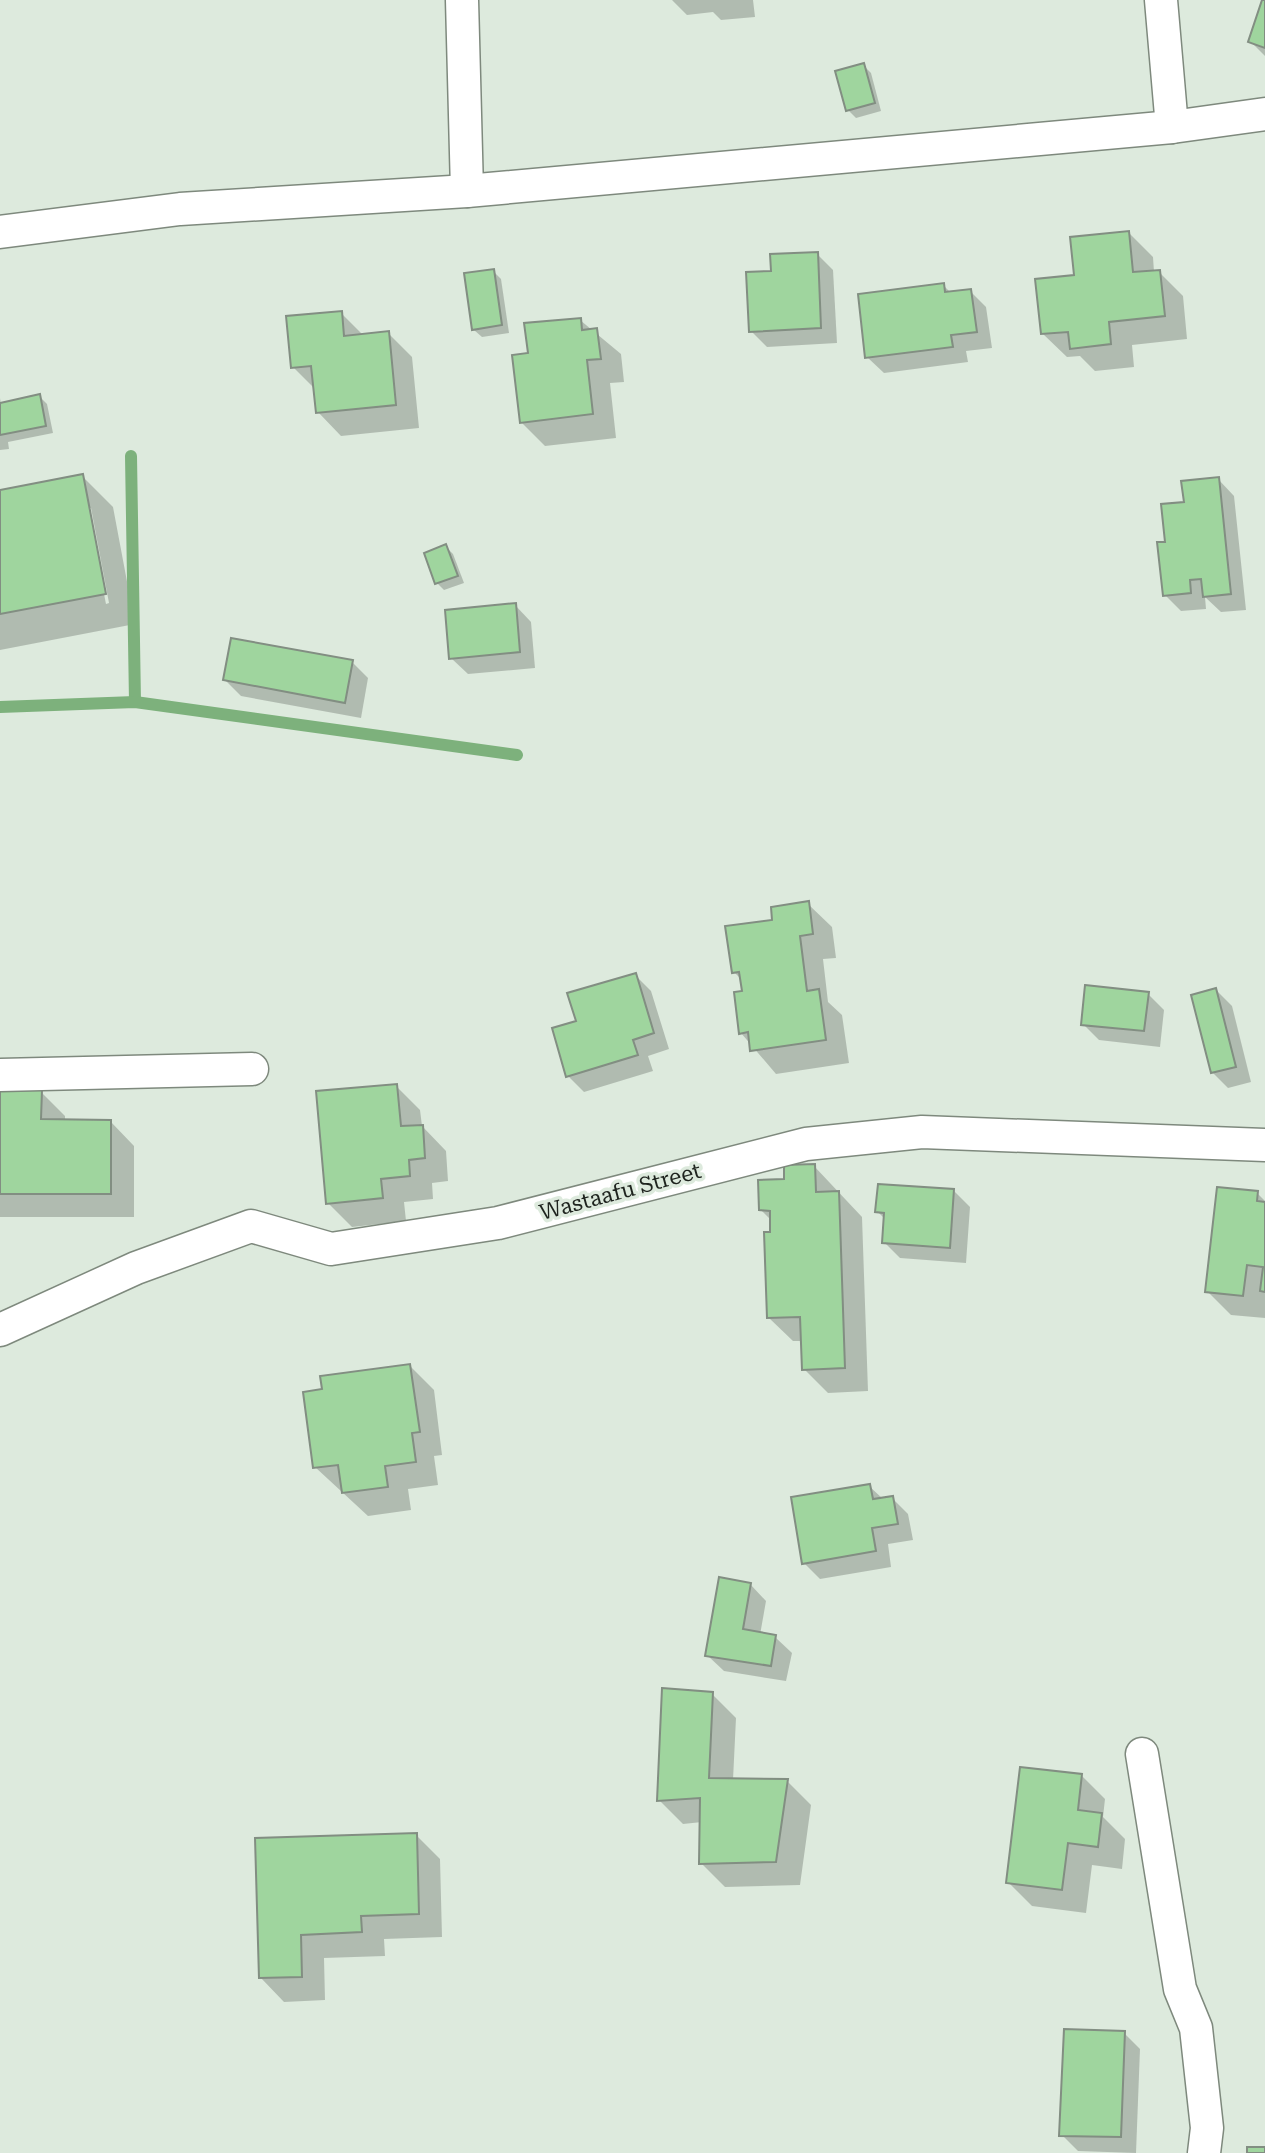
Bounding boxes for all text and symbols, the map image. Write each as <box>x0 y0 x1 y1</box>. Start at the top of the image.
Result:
street label: Wastaafu Street <box>536 1158 704 1225</box>

